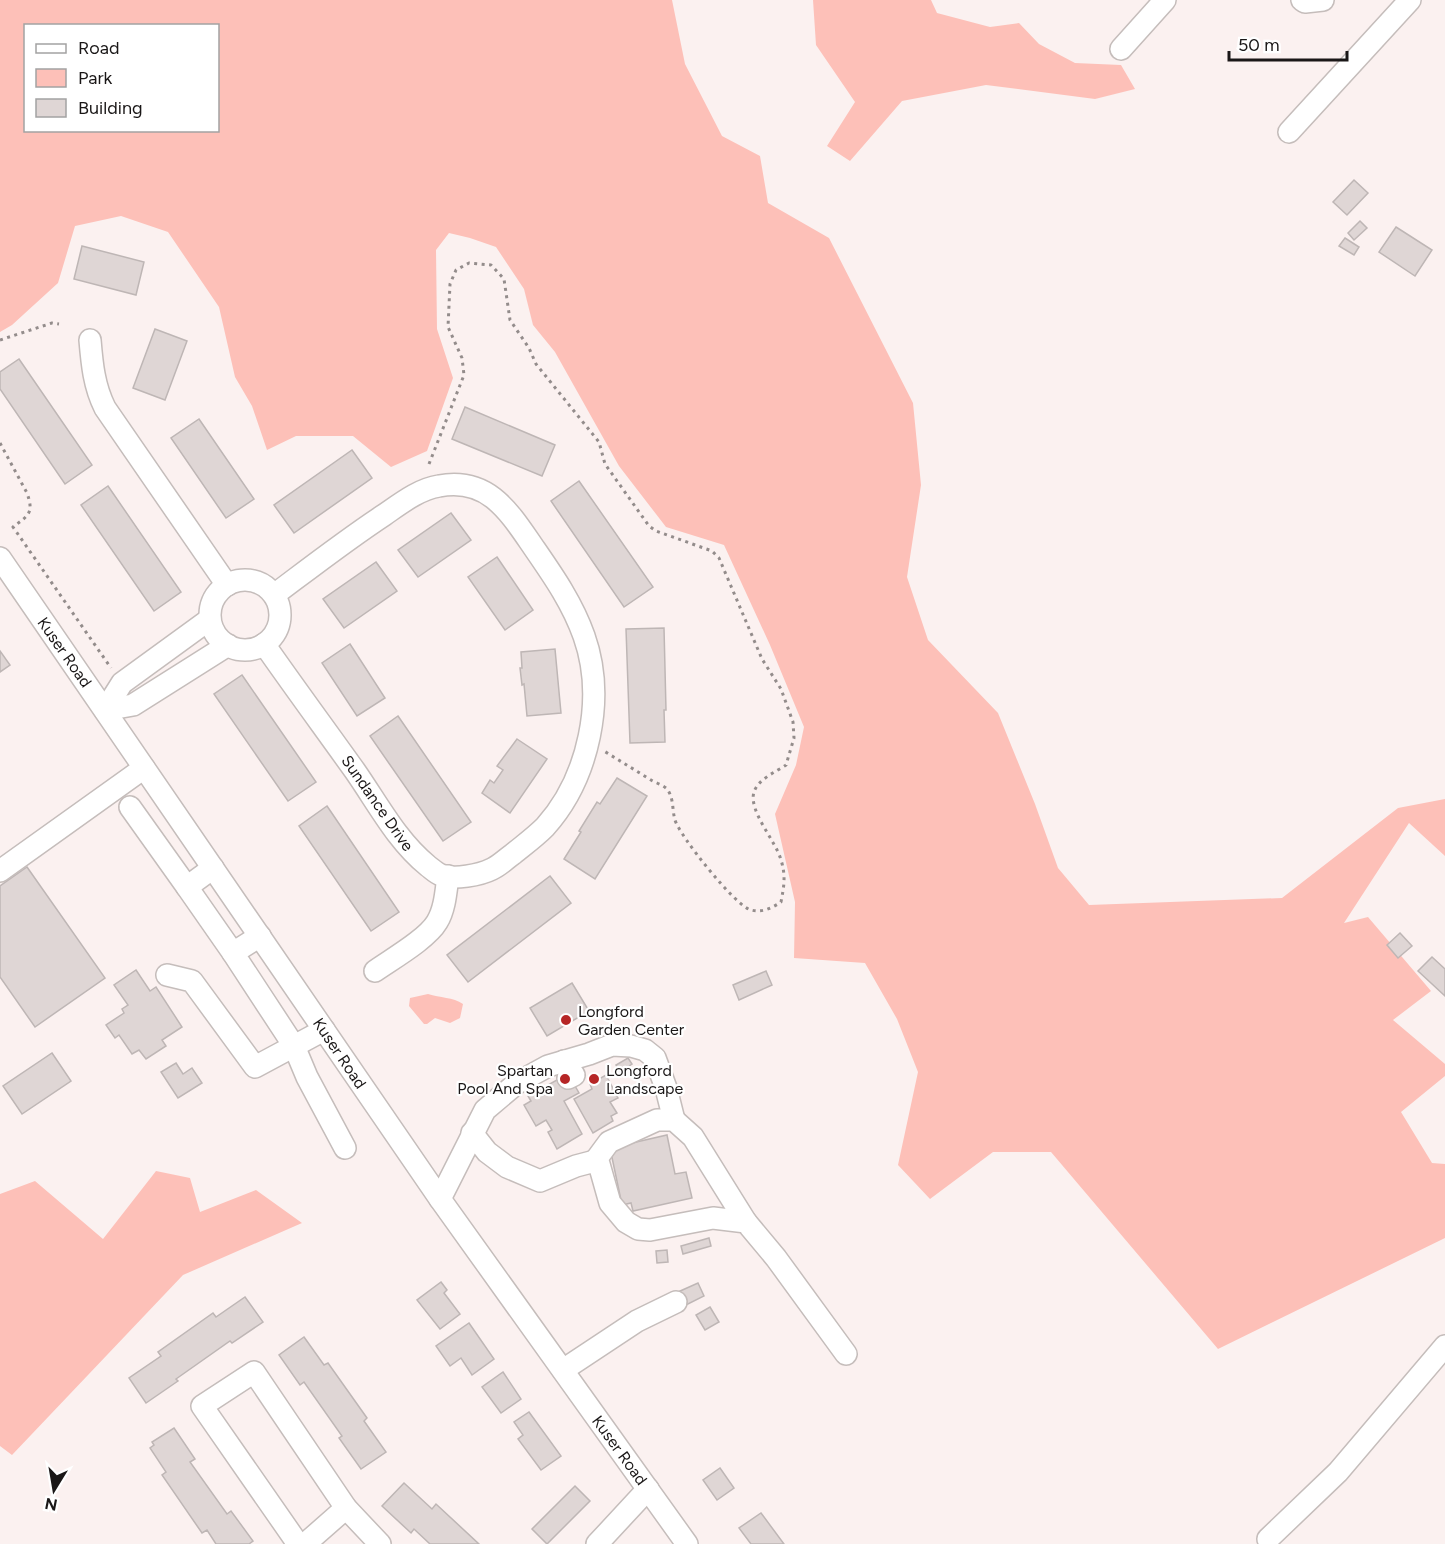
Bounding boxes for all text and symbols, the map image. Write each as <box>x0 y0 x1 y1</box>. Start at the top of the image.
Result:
legend <box>24 24 219 132</box>
scale bar <box>1229 24 1348 62</box>
text: 50 m <box>1238 34 1280 56</box>
text: Road <box>78 37 119 59</box>
text: Park <box>78 67 113 89</box>
text: Building <box>78 97 143 119</box>
street label: Kuser Road <box>34 614 96 691</box>
street label: Sundance Drive <box>338 752 418 855</box>
place label: Longford Garden Center <box>578 1002 685 1039</box>
marker: Longford Garden Center <box>559 1013 573 1027</box>
street label: Kuser Road <box>309 1014 370 1092</box>
place label: Spartan Pool And Spa <box>457 1061 553 1098</box>
place label: Longford Landscape <box>606 1061 684 1098</box>
marker: Spartan Pool And Spa <box>558 1072 572 1086</box>
marker: Longford Landscape <box>587 1072 601 1086</box>
street label: Kuser Road <box>588 1412 651 1489</box>
north arrow <box>24 1460 84 1520</box>
text: N <box>43 1494 59 1515</box>

